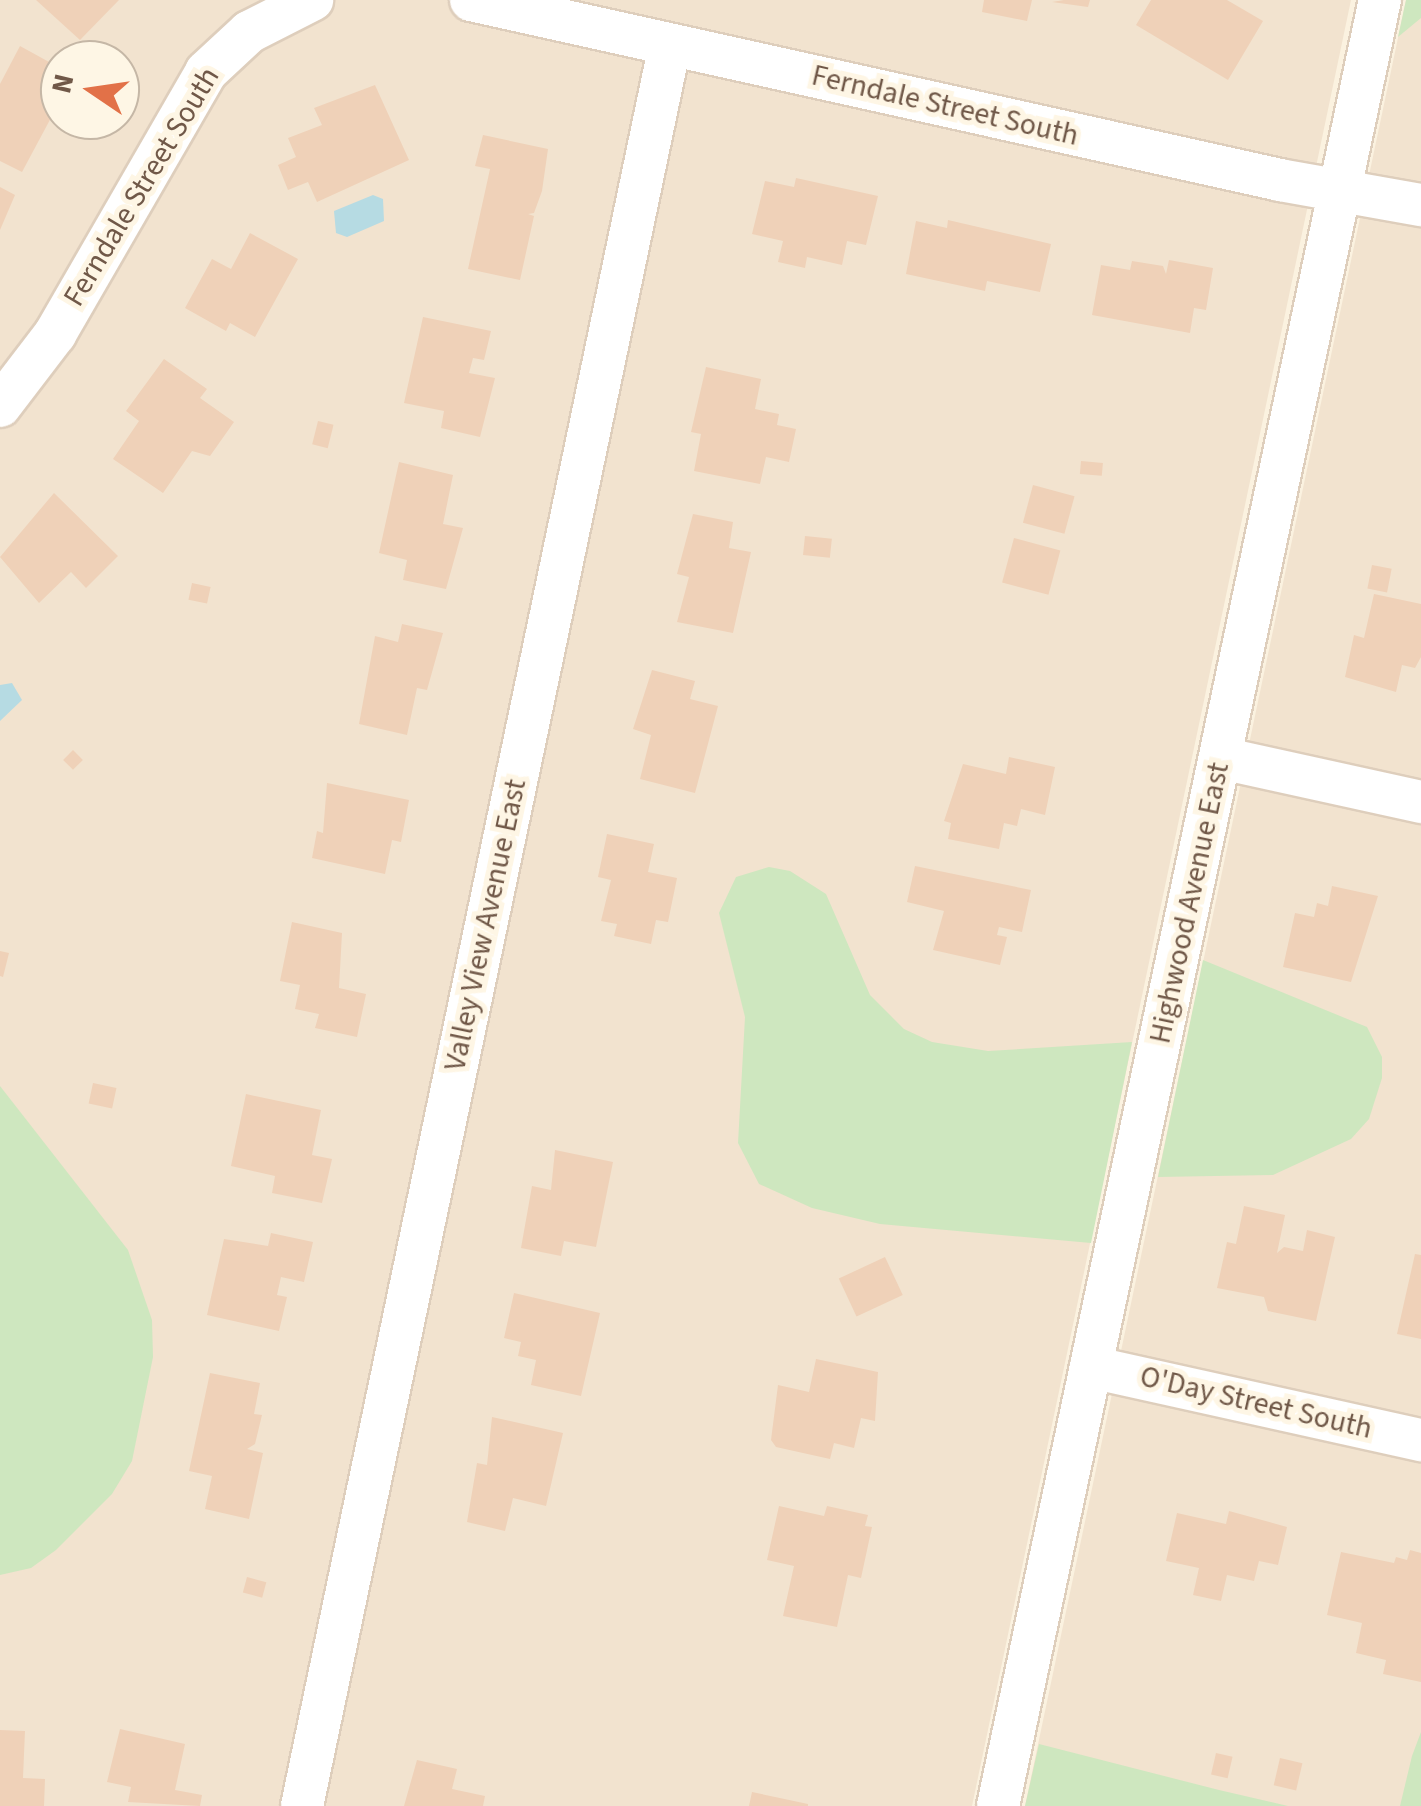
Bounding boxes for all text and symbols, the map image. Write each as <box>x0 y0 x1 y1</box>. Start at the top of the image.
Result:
north arrow <box>40 40 140 140</box>
street label: Ferndale Street South <box>808 58 1082 154</box>
street label: Ferndale Street South <box>56 61 228 313</box>
text: N <box>41 70 84 97</box>
street label: Highwood Avenue East <box>1143 759 1237 1047</box>
street label: Valley View Avenue East <box>437 776 535 1074</box>
street label: O'Day Street South <box>1136 1359 1376 1447</box>

